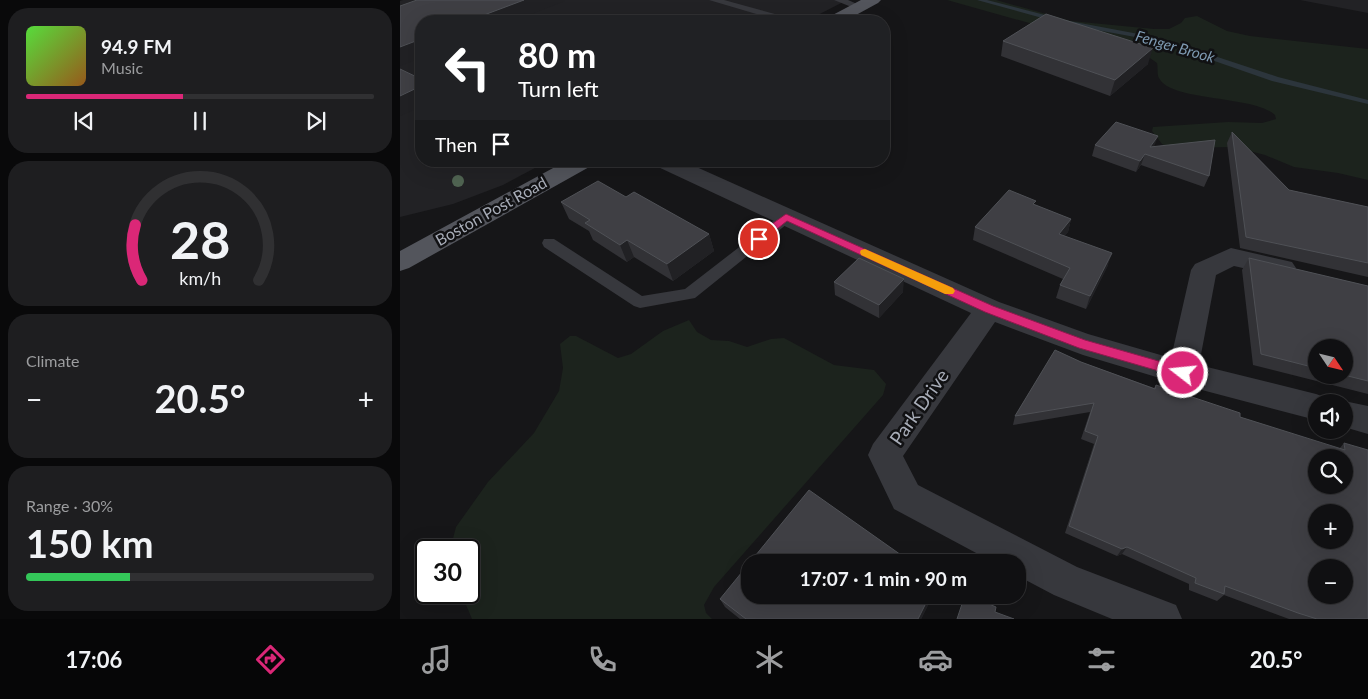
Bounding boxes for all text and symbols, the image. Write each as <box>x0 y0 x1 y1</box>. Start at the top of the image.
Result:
water label: Fenger Brook <box>1134 26 1218 66</box>
text: 80 m <box>518 33 596 75</box>
text: 94.9 FM <box>101 35 172 58</box>
icon: left <box>435 35 500 100</box>
text: Music <box>101 58 143 77</box>
text: Turn left <box>518 75 599 102</box>
icon: previous <box>70 107 98 135</box>
icon: pause <box>186 107 214 135</box>
icon: next <box>302 107 330 135</box>
icon: arrive <box>487 130 515 158</box>
text: Then <box>435 133 477 156</box>
street label: Boston Post Road <box>432 172 550 249</box>
text: 28 <box>170 208 230 270</box>
pin <box>738 218 780 260</box>
icon: arrive <box>745 225 773 253</box>
text: km/h <box>179 267 221 289</box>
north arrow <box>1308 339 1352 384</box>
map controls <box>1308 339 1353 604</box>
position arrow <box>1156 346 1208 398</box>
text: Climate <box>26 351 79 370</box>
street label: Park Drive <box>884 364 953 449</box>
text: 20.5° <box>155 375 245 421</box>
text: − <box>26 382 42 416</box>
text: + <box>358 382 374 416</box>
button: sound <box>1308 394 1353 439</box>
button: search <box>1308 449 1353 494</box>
text: Range · 30% <box>26 496 113 515</box>
button: + <box>1308 504 1353 549</box>
text: 150 km <box>26 520 154 566</box>
speed limit sign: 30 <box>415 539 480 604</box>
button: − <box>1308 559 1353 604</box>
text: 17:07 · 1 min · 90 m <box>800 567 967 590</box>
icon: directions <box>253 642 288 677</box>
icon: music <box>419 642 454 677</box>
icon: phone <box>585 642 620 677</box>
icon: climate <box>752 642 787 677</box>
icon: car <box>918 642 953 677</box>
icon: filters <box>1084 642 1119 677</box>
text: 17:06 <box>66 646 122 673</box>
text: 20.5° <box>1250 646 1302 673</box>

